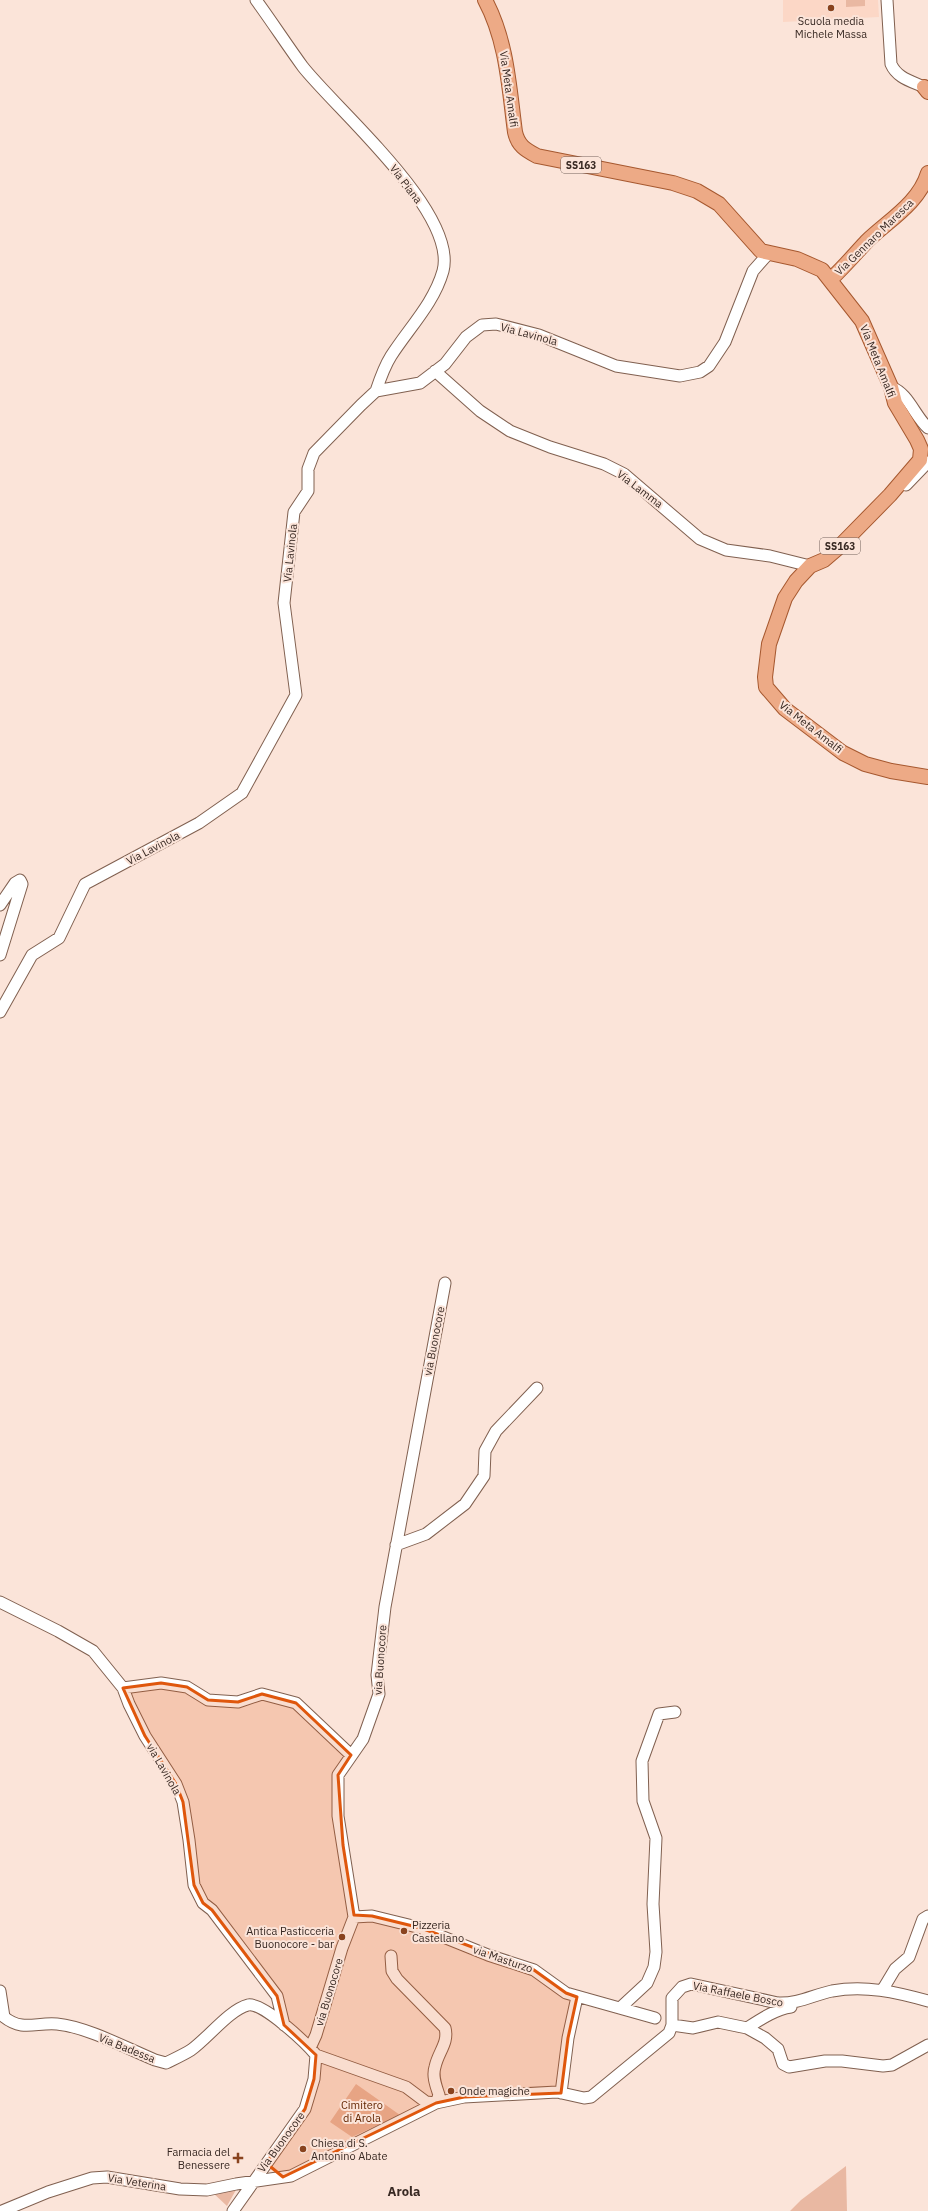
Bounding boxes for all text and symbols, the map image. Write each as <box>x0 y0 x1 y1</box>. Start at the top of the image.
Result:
marker: Scuola media Michele Massa <box>826 3 836 13</box>
place label: Scuola media Michele Massa <box>795 14 867 41</box>
street label: Via Meta Amalfi <box>497 50 521 128</box>
road number: SS163 <box>561 157 601 173</box>
street label: Via Piana <box>387 162 425 206</box>
street label: Via Gennaro Maresca <box>832 196 916 278</box>
street label: Via Lavinola <box>499 320 559 348</box>
street label: Via Meta Amalfi <box>857 323 899 399</box>
street label: Via Lamma <box>614 467 666 511</box>
street label: Via Lavinola <box>280 523 300 583</box>
road number: SS163 <box>820 538 860 554</box>
street label: Via Meta Amalfi <box>776 698 846 756</box>
street label: Via Lavinola <box>124 828 182 868</box>
street label: via Buonocore <box>420 1305 448 1377</box>
street label: via Buonocore <box>371 1624 389 1696</box>
street label: via Lavinola <box>144 1741 184 1797</box>
place label: Pizzeria Castellano <box>412 1918 464 1945</box>
place label: Antica Pasticceria Buonocore - bar <box>246 1924 334 1951</box>
marker: Pizzeria Castellano <box>399 1926 409 1936</box>
marker: Antica Pasticceria Buonocore - bar <box>337 1932 347 1942</box>
street label: via Masturzo <box>471 1942 535 1976</box>
street label: via Buonocore <box>312 1956 346 2028</box>
street label: Via Raffaele Bosco <box>692 1978 784 2010</box>
street label: Via Badessa <box>97 2030 158 2066</box>
place label: Onde magiche <box>459 2084 530 2098</box>
marker: Onde magiche <box>446 2086 456 2096</box>
park label: Cimitero di Arola <box>341 2098 383 2125</box>
street label: Via Buonocore <box>254 2109 308 2175</box>
place label: Chiesa di S. Antonino Abate <box>311 2136 387 2163</box>
marker: Chiesa di S. Antonino Abate <box>298 2144 308 2154</box>
place label: Farmacia del Benessere <box>167 2145 230 2172</box>
marker: Farmacia del Benessere <box>233 2153 243 2163</box>
street label: Via Veterina <box>107 2170 167 2194</box>
district label: Arola <box>388 2183 420 2200</box>

